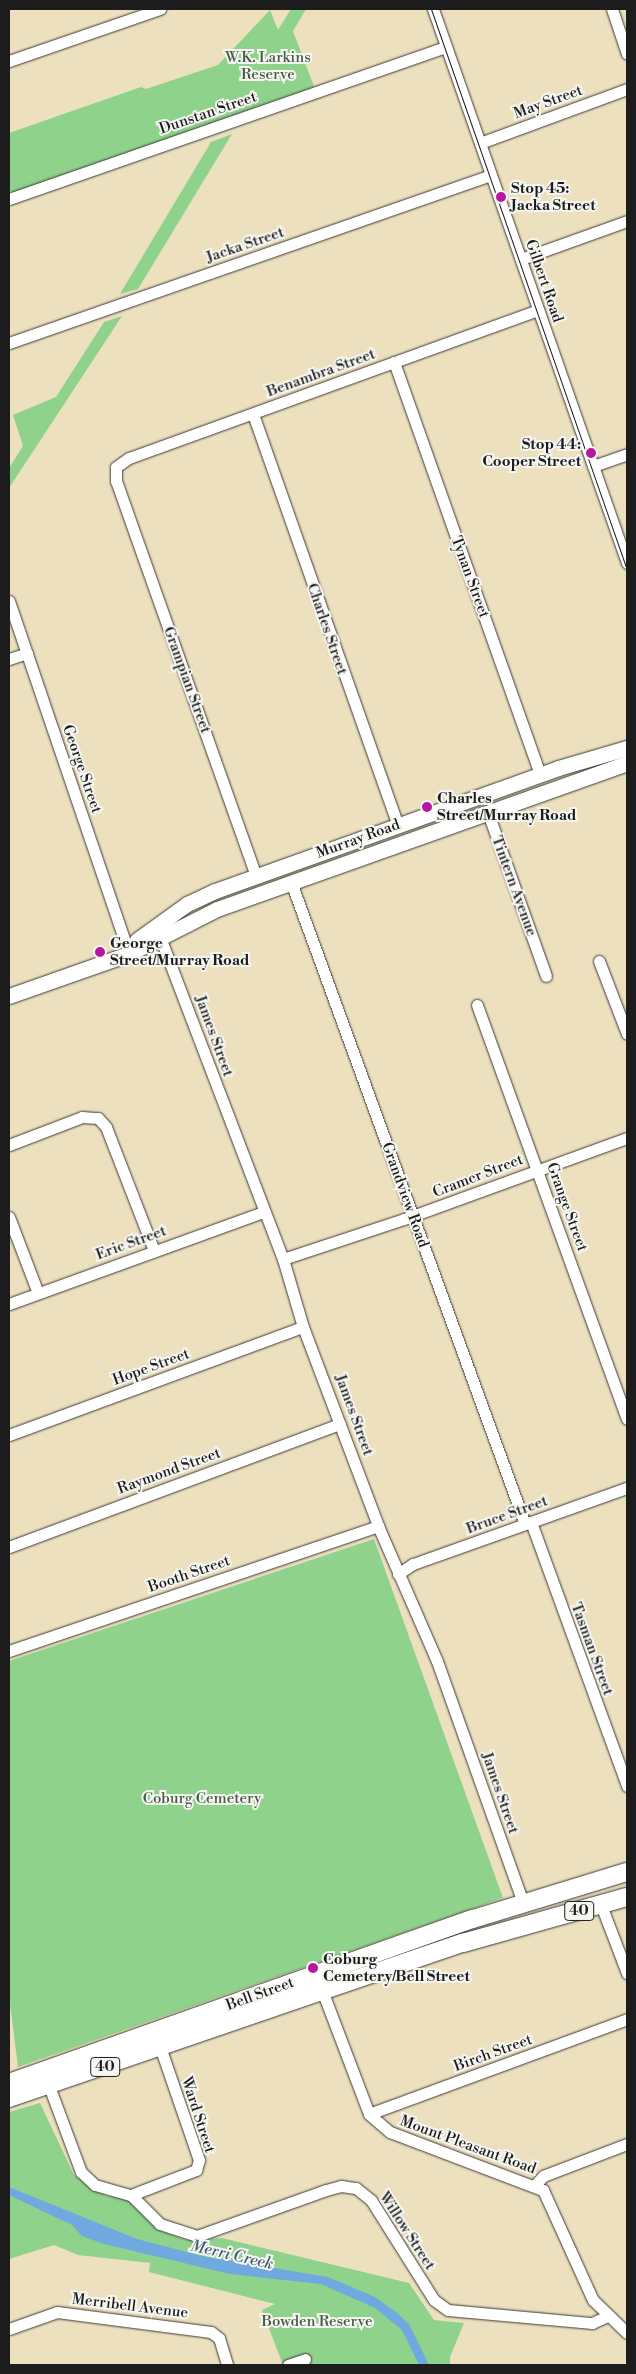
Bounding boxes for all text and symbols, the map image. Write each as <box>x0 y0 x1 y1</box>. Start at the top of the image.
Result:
park label: W.K. Larkins Reserve <box>225 48 311 83</box>
street label: May Street <box>511 81 585 123</box>
street label: Dunstan Street <box>157 88 259 138</box>
place label: Stop 45: Jacka Street <box>511 179 595 214</box>
marker: Stop 45: Jacka Street <box>495 191 507 203</box>
street label: Jacka Street <box>204 223 286 267</box>
street label: Gilbert Road <box>521 237 567 325</box>
street label: Benambra Street <box>264 345 378 401</box>
place label: Stop 44: Cooper Street <box>482 435 581 470</box>
marker: Stop 44: Cooper Street <box>585 447 597 459</box>
street label: Tynan Street <box>447 534 493 620</box>
street label: Charles Street <box>303 581 351 677</box>
street label: Grampian Street <box>159 624 215 736</box>
street label: George Street <box>58 722 106 816</box>
place label: Charles Street/Murray Road <box>437 789 577 824</box>
marker: Charles Street/Murray Road <box>421 801 433 813</box>
street label: Murray Road <box>314 816 402 862</box>
street label: Tintern Avenue <box>488 833 540 939</box>
place label: George Street/Murray Road <box>110 934 250 969</box>
marker: George Street/Murray Road <box>94 946 106 958</box>
street label: James Street <box>191 993 237 1079</box>
street label: Grandview Road <box>378 1140 432 1250</box>
street label: Cramer Street <box>430 1151 526 1201</box>
street label: Grange Street <box>543 1160 591 1254</box>
street label: Eric Street <box>93 1222 169 1264</box>
street label: Hope Street <box>110 1345 192 1389</box>
street label: James Street <box>331 1372 377 1458</box>
street label: Raymond Street <box>115 1444 223 1498</box>
street label: Bruce Street <box>464 1492 550 1538</box>
street label: Booth Street <box>146 1552 232 1596</box>
street label: Tasman Street <box>567 1600 617 1698</box>
street label: James Street <box>478 1750 522 1836</box>
park label: Coburg Cemetery <box>143 1790 261 1808</box>
road number: 40 <box>564 1900 594 1922</box>
place label: Coburg Cemetery/Bell Street <box>323 1950 470 1985</box>
marker: Coburg Cemetery/Bell Street <box>307 1962 319 1974</box>
street label: Bell Street <box>224 1973 296 2015</box>
street label: Birch Street <box>451 2031 535 2075</box>
road number: 40 <box>90 2056 120 2078</box>
street label: Ward Street <box>177 2075 219 2155</box>
street label: Mount Pleasant Road <box>397 2112 539 2178</box>
street label: Willow Street <box>375 2189 439 2273</box>
water label: Merri Creek <box>189 2236 275 2274</box>
street label: Merribell Avenue <box>71 2290 189 2322</box>
park label: Bowden Reserve <box>262 2313 372 2331</box>

